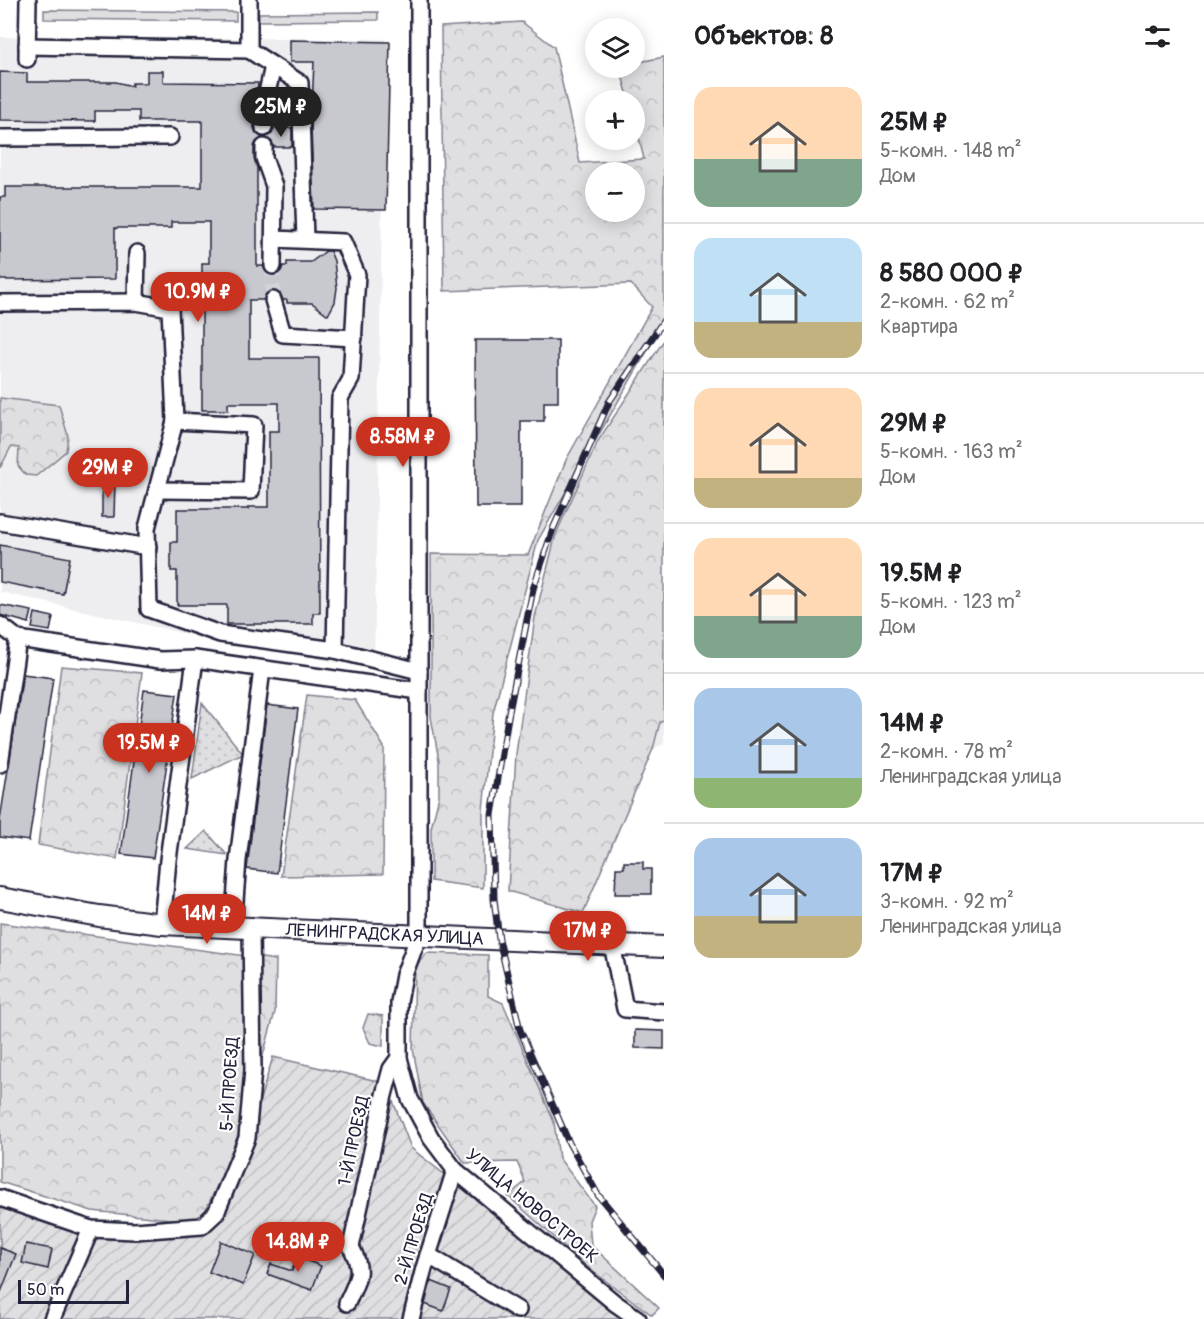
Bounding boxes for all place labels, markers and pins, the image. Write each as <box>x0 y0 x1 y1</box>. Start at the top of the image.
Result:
pin: 25M ₽ <box>239 87 323 138</box>
pin: 10.9M ₽ <box>143 272 253 323</box>
pin: 8.58M ₽ <box>348 417 458 468</box>
pin: 29M ₽ <box>66 448 150 499</box>
pin: 19.5M ₽ <box>94 723 204 774</box>
pin: 14M ₽ <box>165 894 249 945</box>
pin: 17M ₽ <box>546 911 630 962</box>
pin: 14.8M ₽ <box>243 1222 353 1273</box>

